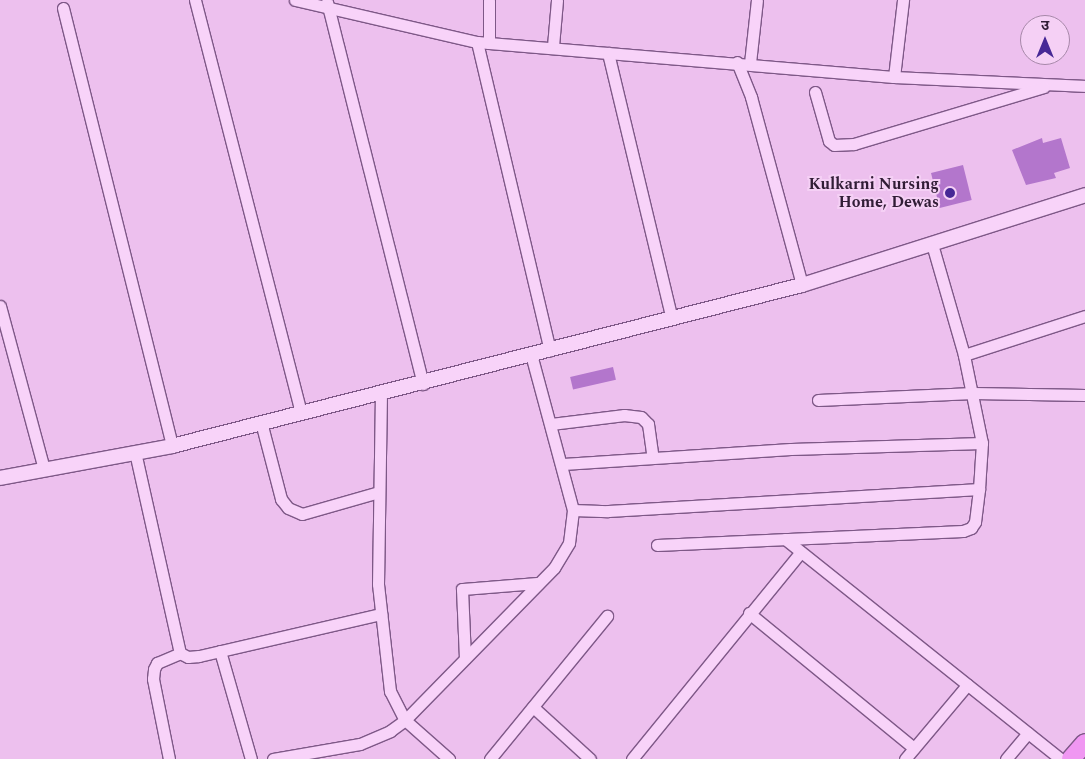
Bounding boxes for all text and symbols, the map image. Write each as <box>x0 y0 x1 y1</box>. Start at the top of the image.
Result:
north arrow <box>1020 15 1070 65</box>
text: उ <box>1041 15 1049 36</box>
place label: Kulkarni Nursing Home, Dewas <box>809 174 939 212</box>
marker: Kulkarni Nursing Home, Dewas <box>943 186 957 200</box>

